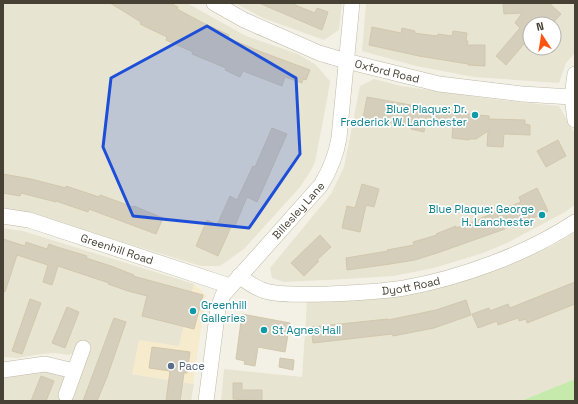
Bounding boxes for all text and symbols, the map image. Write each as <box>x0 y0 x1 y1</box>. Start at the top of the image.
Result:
north arrow <box>522 16 562 56</box>
text: N <box>535 19 545 34</box>
street label: Oxford Road <box>353 56 421 86</box>
place label: Blue Plaque: Dr. Frederick W. Lanchester <box>340 102 467 129</box>
marker: Blue Plaque: Dr. Frederick W. Lanchester <box>470 110 480 120</box>
street label: Billesley Lane <box>269 179 328 242</box>
place label: Blue Plaque: George H. Lanchester <box>428 202 534 229</box>
marker: Blue Plaque: George H. Lanchester <box>537 210 547 220</box>
street label: Greenhill Road <box>79 230 155 267</box>
street label: Dyott Road <box>381 273 442 298</box>
place label: Greenhill Galleries <box>201 298 247 325</box>
marker: Greenhill Galleries <box>188 306 198 316</box>
place label: St Agnes Hall <box>272 323 341 337</box>
marker: St Agnes Hall <box>259 325 269 335</box>
place label: Pace <box>179 359 205 373</box>
marker: Pace <box>166 361 176 371</box>

